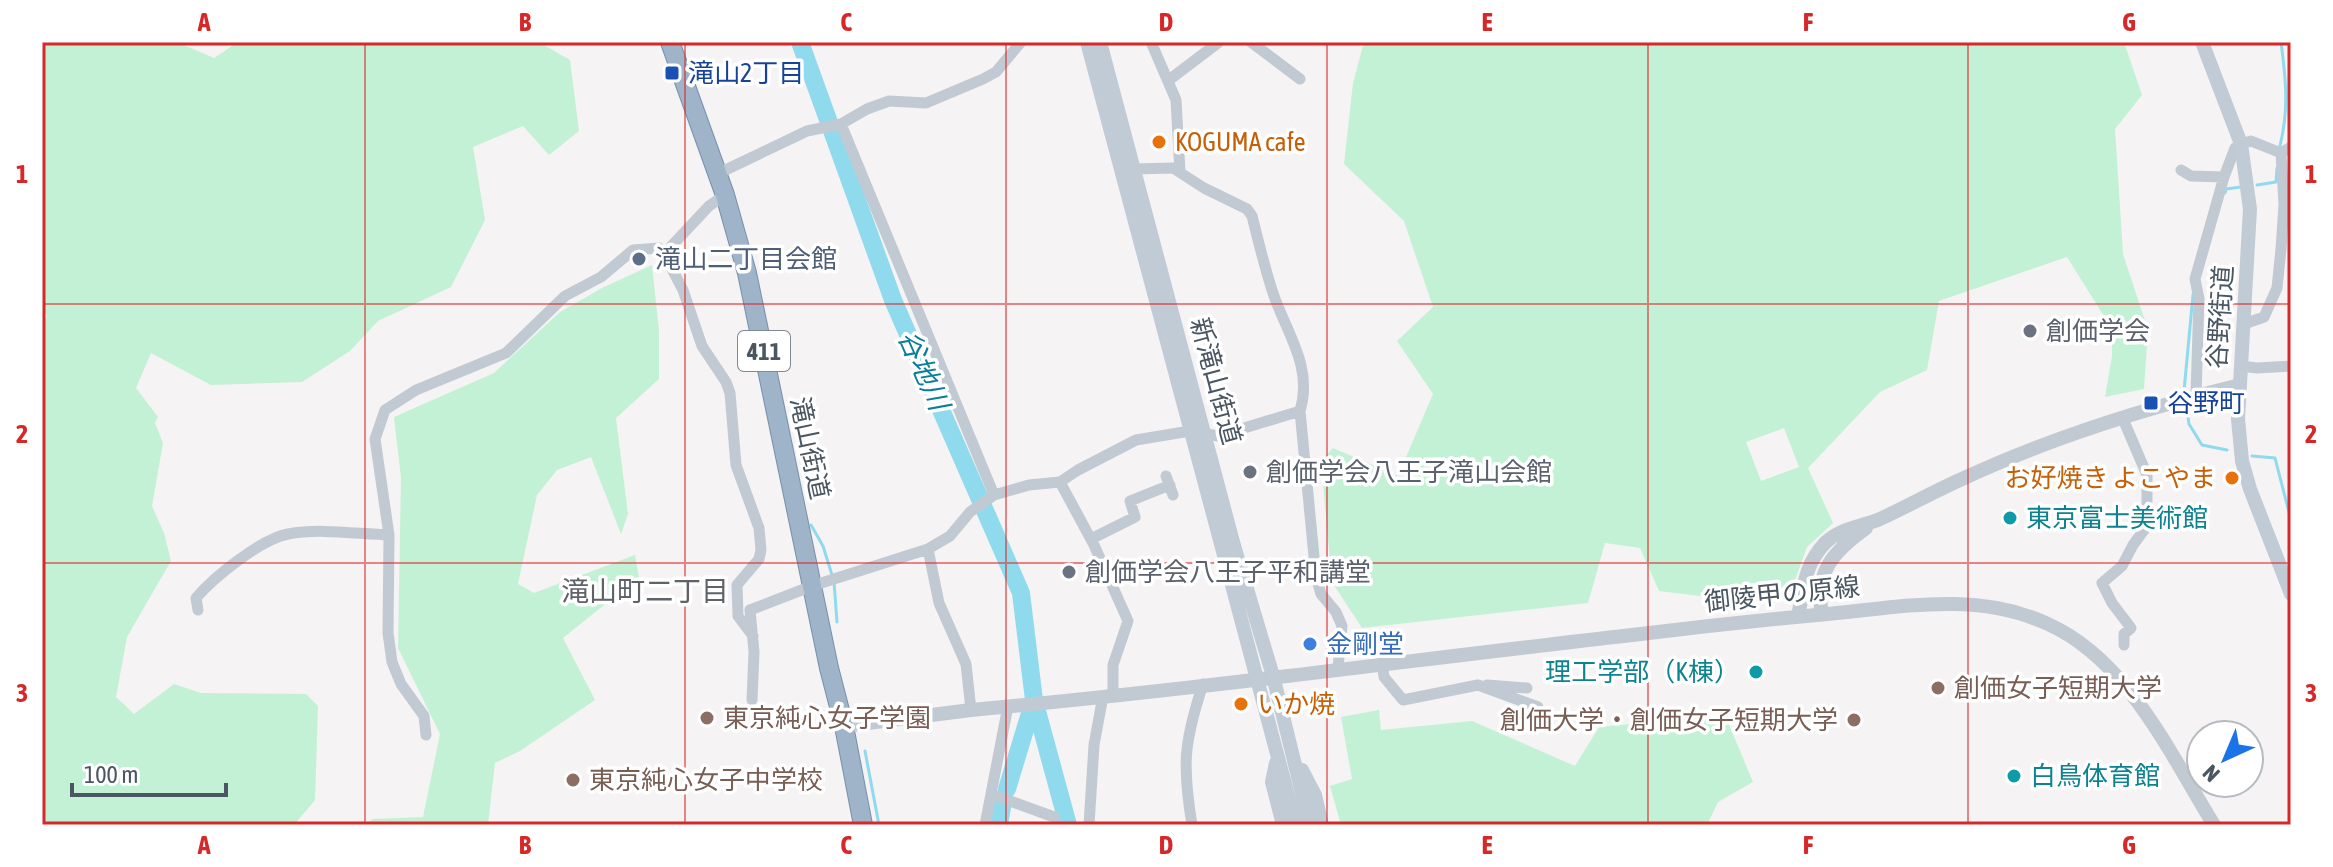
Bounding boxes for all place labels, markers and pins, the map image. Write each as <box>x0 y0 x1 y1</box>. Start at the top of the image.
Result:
place label: 滝山2丁目 <box>688 58 804 88</box>
marker: 滝山2丁目 <box>663 64 681 82</box>
place label: KOGUMA cafe <box>1175 127 1306 157</box>
marker: KOGUMA cafe <box>1150 133 1168 151</box>
place label: 滝山二丁目会館 <box>655 244 837 274</box>
marker: 滝山二丁目会館 <box>630 250 648 268</box>
place label: 創価学会 <box>2046 316 2150 346</box>
marker: 創価学会 <box>2021 322 2039 340</box>
place label: 谷野町 <box>2167 388 2245 418</box>
marker: 谷野町 <box>2142 394 2160 412</box>
place label: 創価学会八王子滝山会館 <box>1266 457 1552 487</box>
marker: 創価学会八王子滝山会館 <box>1241 463 1259 481</box>
place label: お好焼き よこやま <box>2004 463 2216 493</box>
marker: お好焼き よこやま <box>2223 469 2241 487</box>
place label: 東京富士美術館 <box>2026 503 2208 533</box>
marker: 東京富士美術館 <box>2001 509 2019 527</box>
place label: 創価学会八王子平和講堂 <box>1085 557 1371 587</box>
marker: 創価学会八王子平和講堂 <box>1060 563 1078 581</box>
place label: 金剛堂 <box>1326 629 1404 659</box>
marker: 金剛堂 <box>1301 635 1319 653</box>
place label: 理工学部（K棟） <box>1545 657 1740 687</box>
marker: 理工学部（K棟） <box>1747 663 1765 681</box>
place label: 創価女子短期大学 <box>1954 673 2162 703</box>
marker: 創価女子短期大学 <box>1929 679 1947 697</box>
place label: いか焼 <box>1257 689 1335 719</box>
marker: いか焼 <box>1232 695 1250 713</box>
place label: 東京純心女子学園 <box>723 703 931 733</box>
place label: 創価大学・創価女子短期大学 <box>1500 705 1838 735</box>
marker: 東京純心女子学園 <box>698 709 716 727</box>
marker: 創価大学・創価女子短期大学 <box>1845 711 1863 729</box>
place label: 白鳥体育館 <box>2030 761 2160 791</box>
place label: 東京純心女子中学校 <box>589 765 823 795</box>
marker: 白鳥体育館 <box>2005 767 2023 785</box>
marker: 東京純心女子中学校 <box>564 771 582 789</box>

